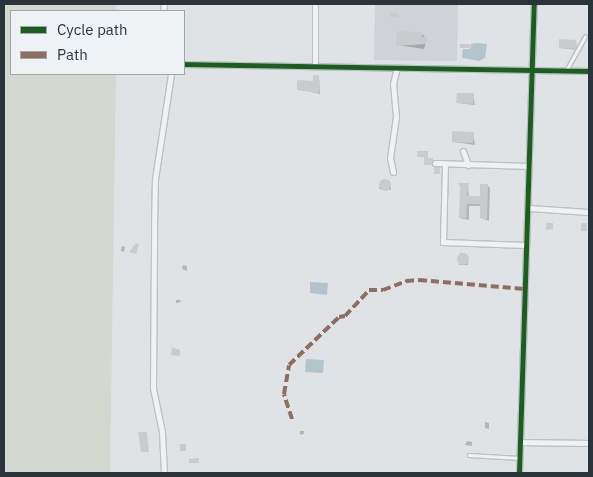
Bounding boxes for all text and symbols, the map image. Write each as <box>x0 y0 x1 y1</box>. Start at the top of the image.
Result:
legend <box>10 10 185 75</box>
text: Cycle path <box>57 20 128 39</box>
text: Path <box>57 45 88 64</box>

